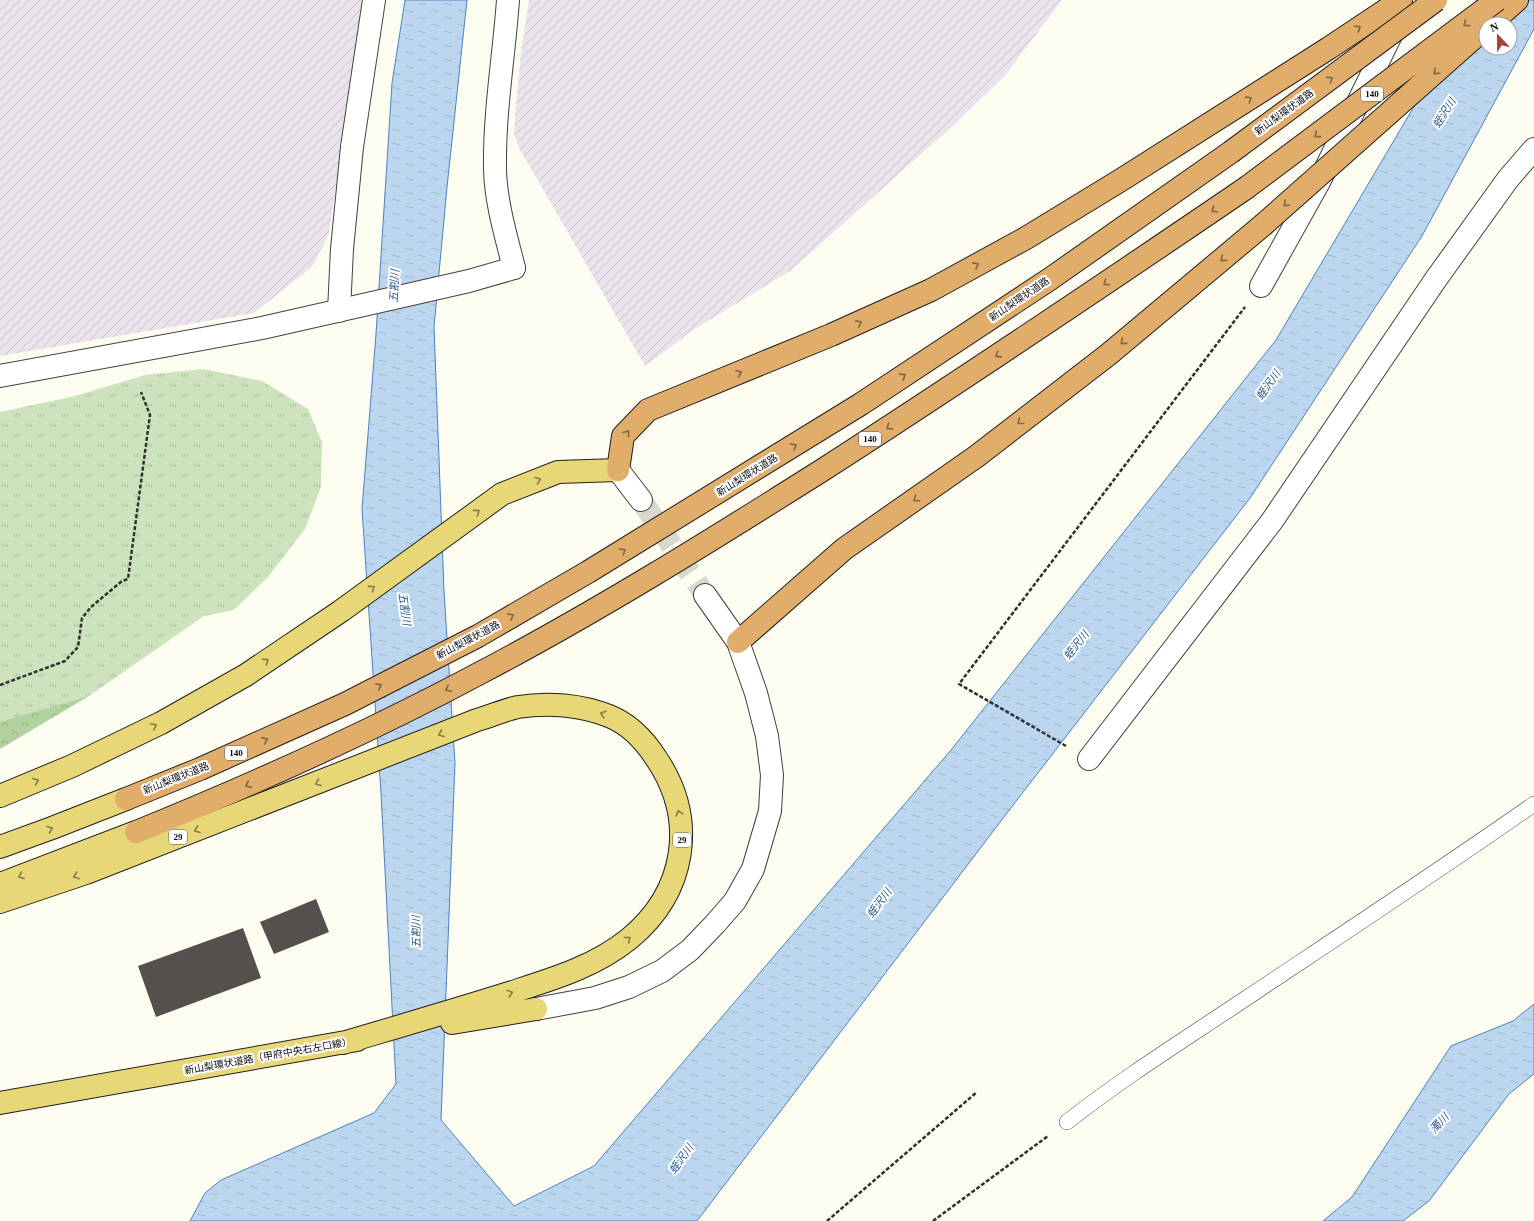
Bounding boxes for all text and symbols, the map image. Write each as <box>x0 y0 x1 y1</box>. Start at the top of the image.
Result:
north arrow <box>1478 16 1518 56</box>
one-way arrow <box>1464 19 1471 26</box>
text: N <box>1488 20 1500 34</box>
one-way arrow <box>1354 26 1361 33</box>
one-way arrow <box>1433 67 1441 74</box>
one-way arrow <box>1325 77 1332 84</box>
street label: 新山梨環状道路 <box>1252 87 1316 137</box>
road number: 140 <box>1361 87 1383 101</box>
water label: 蛭沢川 <box>1430 95 1458 130</box>
one-way arrow <box>1245 96 1252 104</box>
one-way arrow <box>1315 130 1322 137</box>
one-way arrow <box>1284 200 1291 207</box>
one-way arrow <box>1211 205 1218 212</box>
one-way arrow <box>1220 254 1227 261</box>
one-way arrow <box>972 263 979 270</box>
water label: 五割川 <box>387 268 401 303</box>
street label: 新山梨環状道路 <box>987 275 1051 323</box>
one-way arrow <box>1103 278 1110 286</box>
one-way arrow <box>856 319 863 327</box>
one-way arrow <box>1120 337 1127 344</box>
one-way arrow <box>995 350 1002 358</box>
water label: 蛭沢川 <box>1254 367 1283 402</box>
one-way arrow <box>735 370 743 378</box>
one-way arrow <box>899 374 906 381</box>
one-way arrow <box>1018 417 1025 424</box>
one-way arrow <box>887 422 894 429</box>
one-way arrow <box>622 431 629 438</box>
road number: 140 <box>859 432 881 446</box>
one-way arrow <box>790 443 797 451</box>
street label: 新山梨環状道路 <box>714 452 780 498</box>
one-way arrow <box>535 477 542 485</box>
one-way arrow <box>913 494 920 501</box>
one-way arrow <box>473 510 480 517</box>
one-way arrow <box>619 548 626 555</box>
one-way arrow <box>368 586 375 593</box>
water label: 五割川 <box>397 592 413 627</box>
one-way arrow <box>507 614 514 621</box>
street label: 新山梨環状道路 <box>435 619 501 661</box>
water label: 蛭沢川 <box>1061 628 1092 662</box>
one-way arrow <box>262 658 269 666</box>
one-way arrow <box>375 684 383 691</box>
one-way arrow <box>445 685 452 692</box>
one-way arrow <box>600 710 607 719</box>
one-way arrow <box>149 723 157 731</box>
one-way arrow <box>438 729 446 737</box>
one-way arrow <box>260 737 268 745</box>
road number: 140 <box>225 746 247 760</box>
street label: 新山梨環状道路 <box>141 760 211 796</box>
one-way arrow <box>32 778 39 786</box>
one-way arrow <box>315 778 322 786</box>
one-way arrow <box>245 780 253 788</box>
one-way arrow <box>676 810 684 816</box>
one-way arrow <box>194 825 201 833</box>
one-way arrow <box>46 826 53 834</box>
road number: 29 <box>169 830 187 844</box>
road number: 29 <box>673 833 691 847</box>
one-way arrow <box>18 872 25 880</box>
one-way arrow <box>72 872 79 880</box>
water label: 蛭沢川 <box>864 885 894 920</box>
water label: 五割川 <box>410 914 422 949</box>
one-way arrow <box>623 937 630 944</box>
one-way arrow <box>507 989 514 998</box>
street label: 新山梨環状道路（甲府中央右左口線） <box>183 1036 353 1076</box>
water label: 濁川 <box>1427 1110 1451 1135</box>
water label: 蛭沢川 <box>667 1141 696 1176</box>

